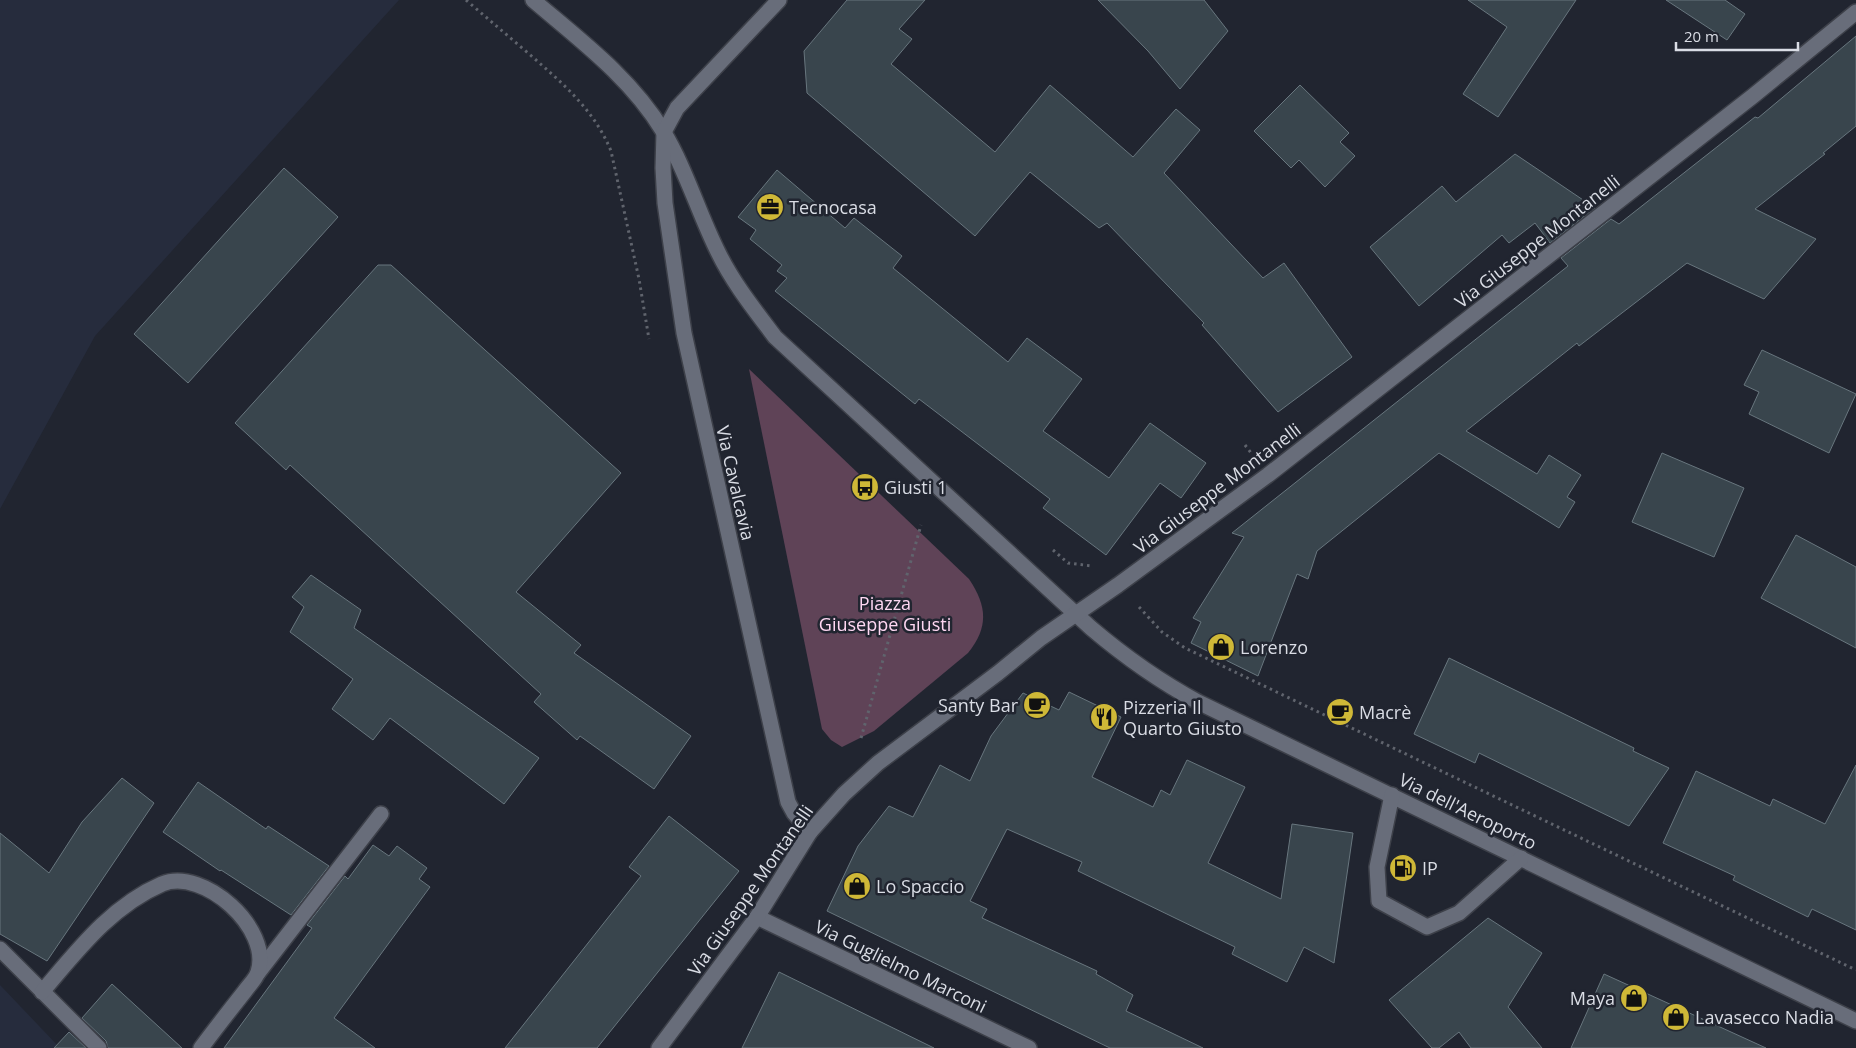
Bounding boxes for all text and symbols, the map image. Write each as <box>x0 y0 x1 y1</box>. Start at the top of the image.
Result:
scale bar <box>1676 20 1798 52</box>
text: 20 m <box>1684 26 1719 46</box>
street label: Via Giuseppe Montanelli <box>1449 169 1625 313</box>
office icon: Tecnocasa <box>755 192 785 222</box>
place label: Tecnocasa <box>789 195 877 219</box>
street label: Via Giuseppe Montanelli <box>1129 417 1305 559</box>
street label: Via Cavalcavia <box>711 423 761 543</box>
bus stop icon: Giusti 1 <box>850 472 880 502</box>
place label: Giusti 1 <box>884 475 947 499</box>
park label: Piazza Giuseppe Giusti <box>819 591 951 636</box>
shop icon: Lorenzo <box>1206 632 1236 662</box>
place label: Lorenzo <box>1240 635 1308 659</box>
cafe icon: Santy Bar <box>1022 690 1052 720</box>
place label: Santy Bar <box>938 693 1019 717</box>
place label: Pizzeria Il Quarto Giusto <box>1123 695 1242 740</box>
cafe icon: Macrè <box>1325 697 1355 727</box>
place label: Macrè <box>1359 700 1411 724</box>
restaurant icon: Pizzeria Il Quarto Giusto <box>1089 702 1119 732</box>
street label: Via dell'Aeroporto <box>1395 767 1541 855</box>
street label: Via Giuseppe Montanelli <box>682 800 818 980</box>
fuel station icon: IP <box>1388 853 1418 883</box>
place label: IP <box>1422 856 1438 880</box>
shop icon: Lo Spaccio <box>842 871 872 901</box>
place label: Lo Spaccio <box>876 874 964 898</box>
street label: Via Guglielmo Marconi <box>811 914 991 1018</box>
shop icon: Maya <box>1619 983 1649 1013</box>
place label: Maya <box>1570 986 1615 1010</box>
shop icon: Lavasecco Nadia <box>1661 1002 1691 1032</box>
place label: Lavasecco Nadia <box>1695 1005 1834 1029</box>

